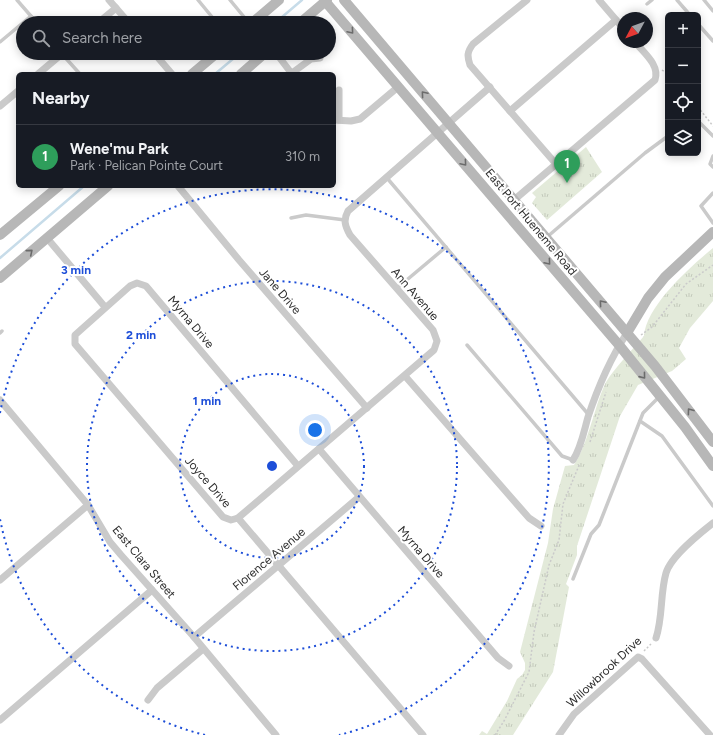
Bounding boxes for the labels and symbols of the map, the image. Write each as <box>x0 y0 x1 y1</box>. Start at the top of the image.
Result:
north arrow <box>617 12 653 48</box>
one-way arrow <box>346 26 353 34</box>
one-way arrow <box>422 91 429 99</box>
pin: 1 <box>554 150 580 183</box>
one-way arrow <box>459 158 466 166</box>
street label: East Port Hueneme Road <box>482 166 580 278</box>
one-way arrow <box>25 250 32 257</box>
one-way arrow <box>543 258 550 265</box>
text: 3 min <box>61 263 91 277</box>
street label: Jane Drive <box>256 265 304 317</box>
street label: Ann Avenue <box>388 265 442 323</box>
street label: Myrna Drive <box>165 293 217 351</box>
one-way arrow <box>599 301 606 308</box>
text: 2 min <box>126 328 156 342</box>
one-way arrow <box>639 371 646 378</box>
text: 1 min <box>193 394 221 408</box>
one-way arrow <box>688 408 695 415</box>
your location <box>305 420 325 440</box>
street label: Joyce Drive <box>182 454 234 511</box>
centre of rings <box>265 459 279 473</box>
street label: East Clara Street <box>110 523 179 602</box>
street label: Myrna Drive <box>395 523 448 581</box>
street label: Florence Avenue <box>230 524 308 593</box>
street label: Willowbrook Drive <box>564 633 645 710</box>

